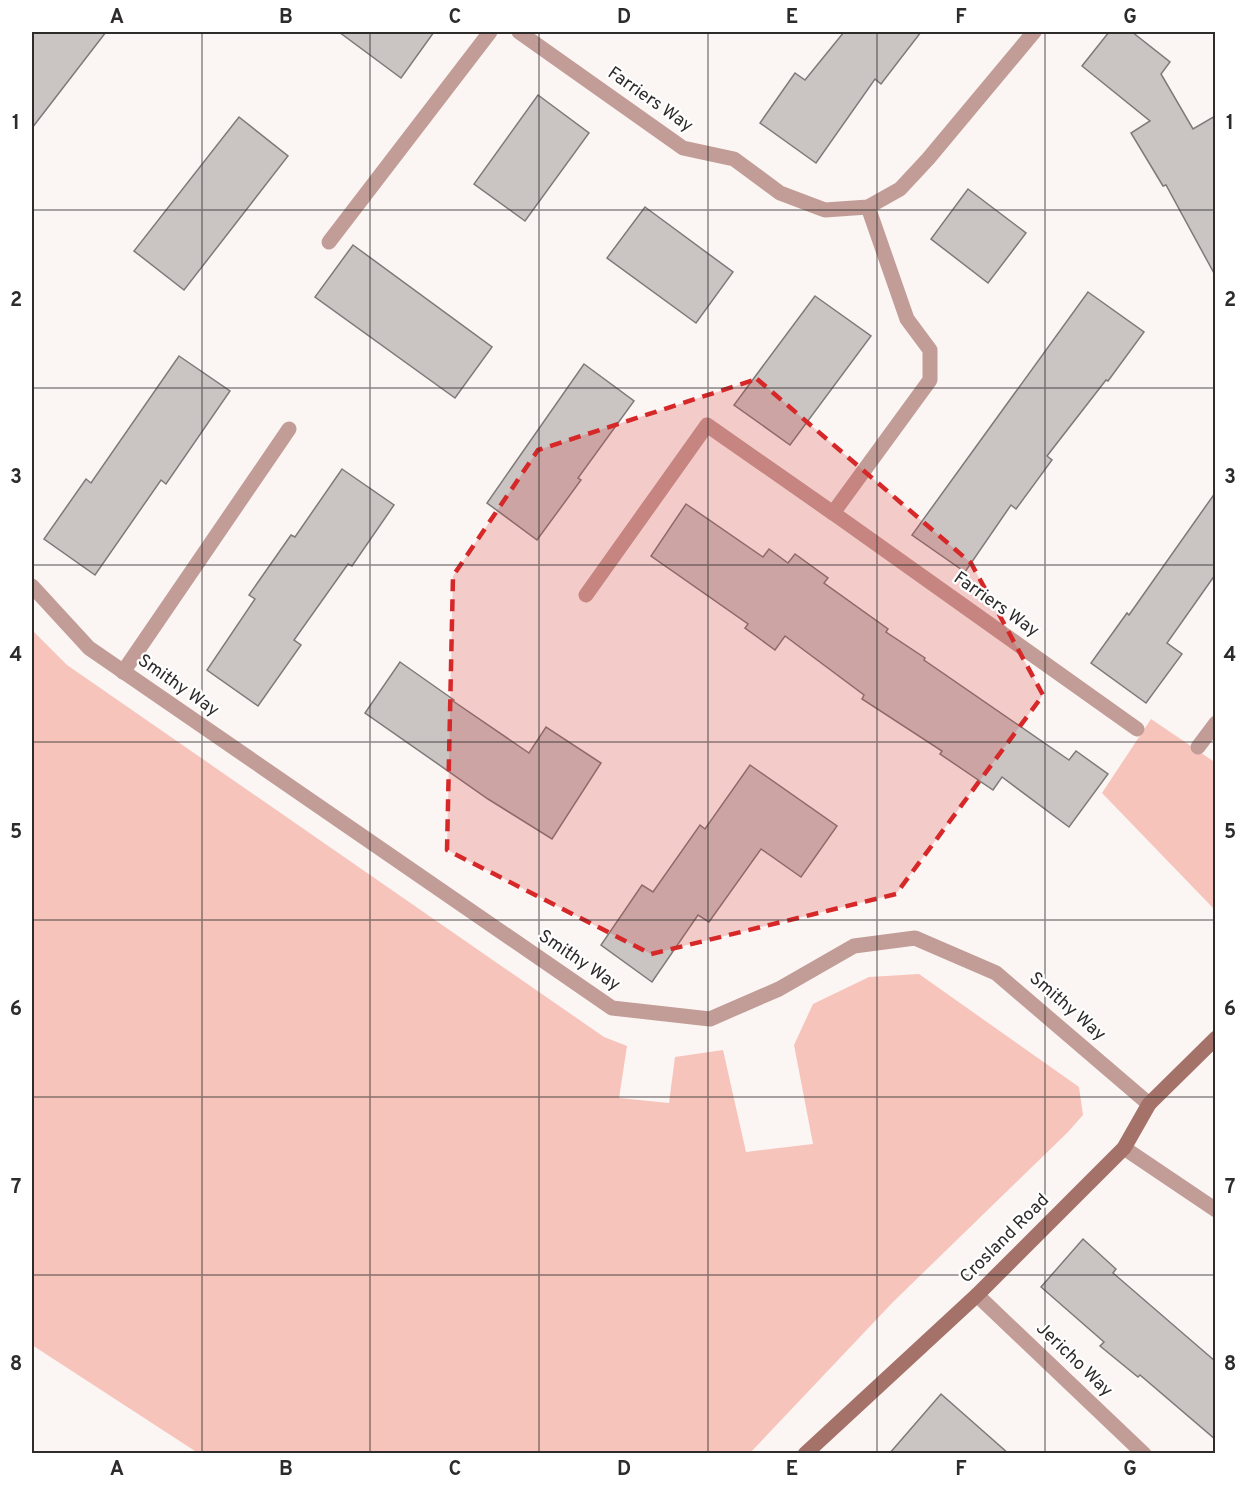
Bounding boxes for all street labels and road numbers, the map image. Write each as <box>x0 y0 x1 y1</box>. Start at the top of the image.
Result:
street label: Farriers Way <box>603 62 697 138</box>
street label: Farriers Way <box>949 567 1043 643</box>
street label: Smithy Way <box>133 650 223 722</box>
street label: Smithy Way <box>534 925 624 997</box>
street label: Smithy Way <box>1024 967 1110 1047</box>
street label: Crosland Road <box>955 1189 1055 1289</box>
street label: Jericho Way <box>1031 1318 1117 1402</box>

